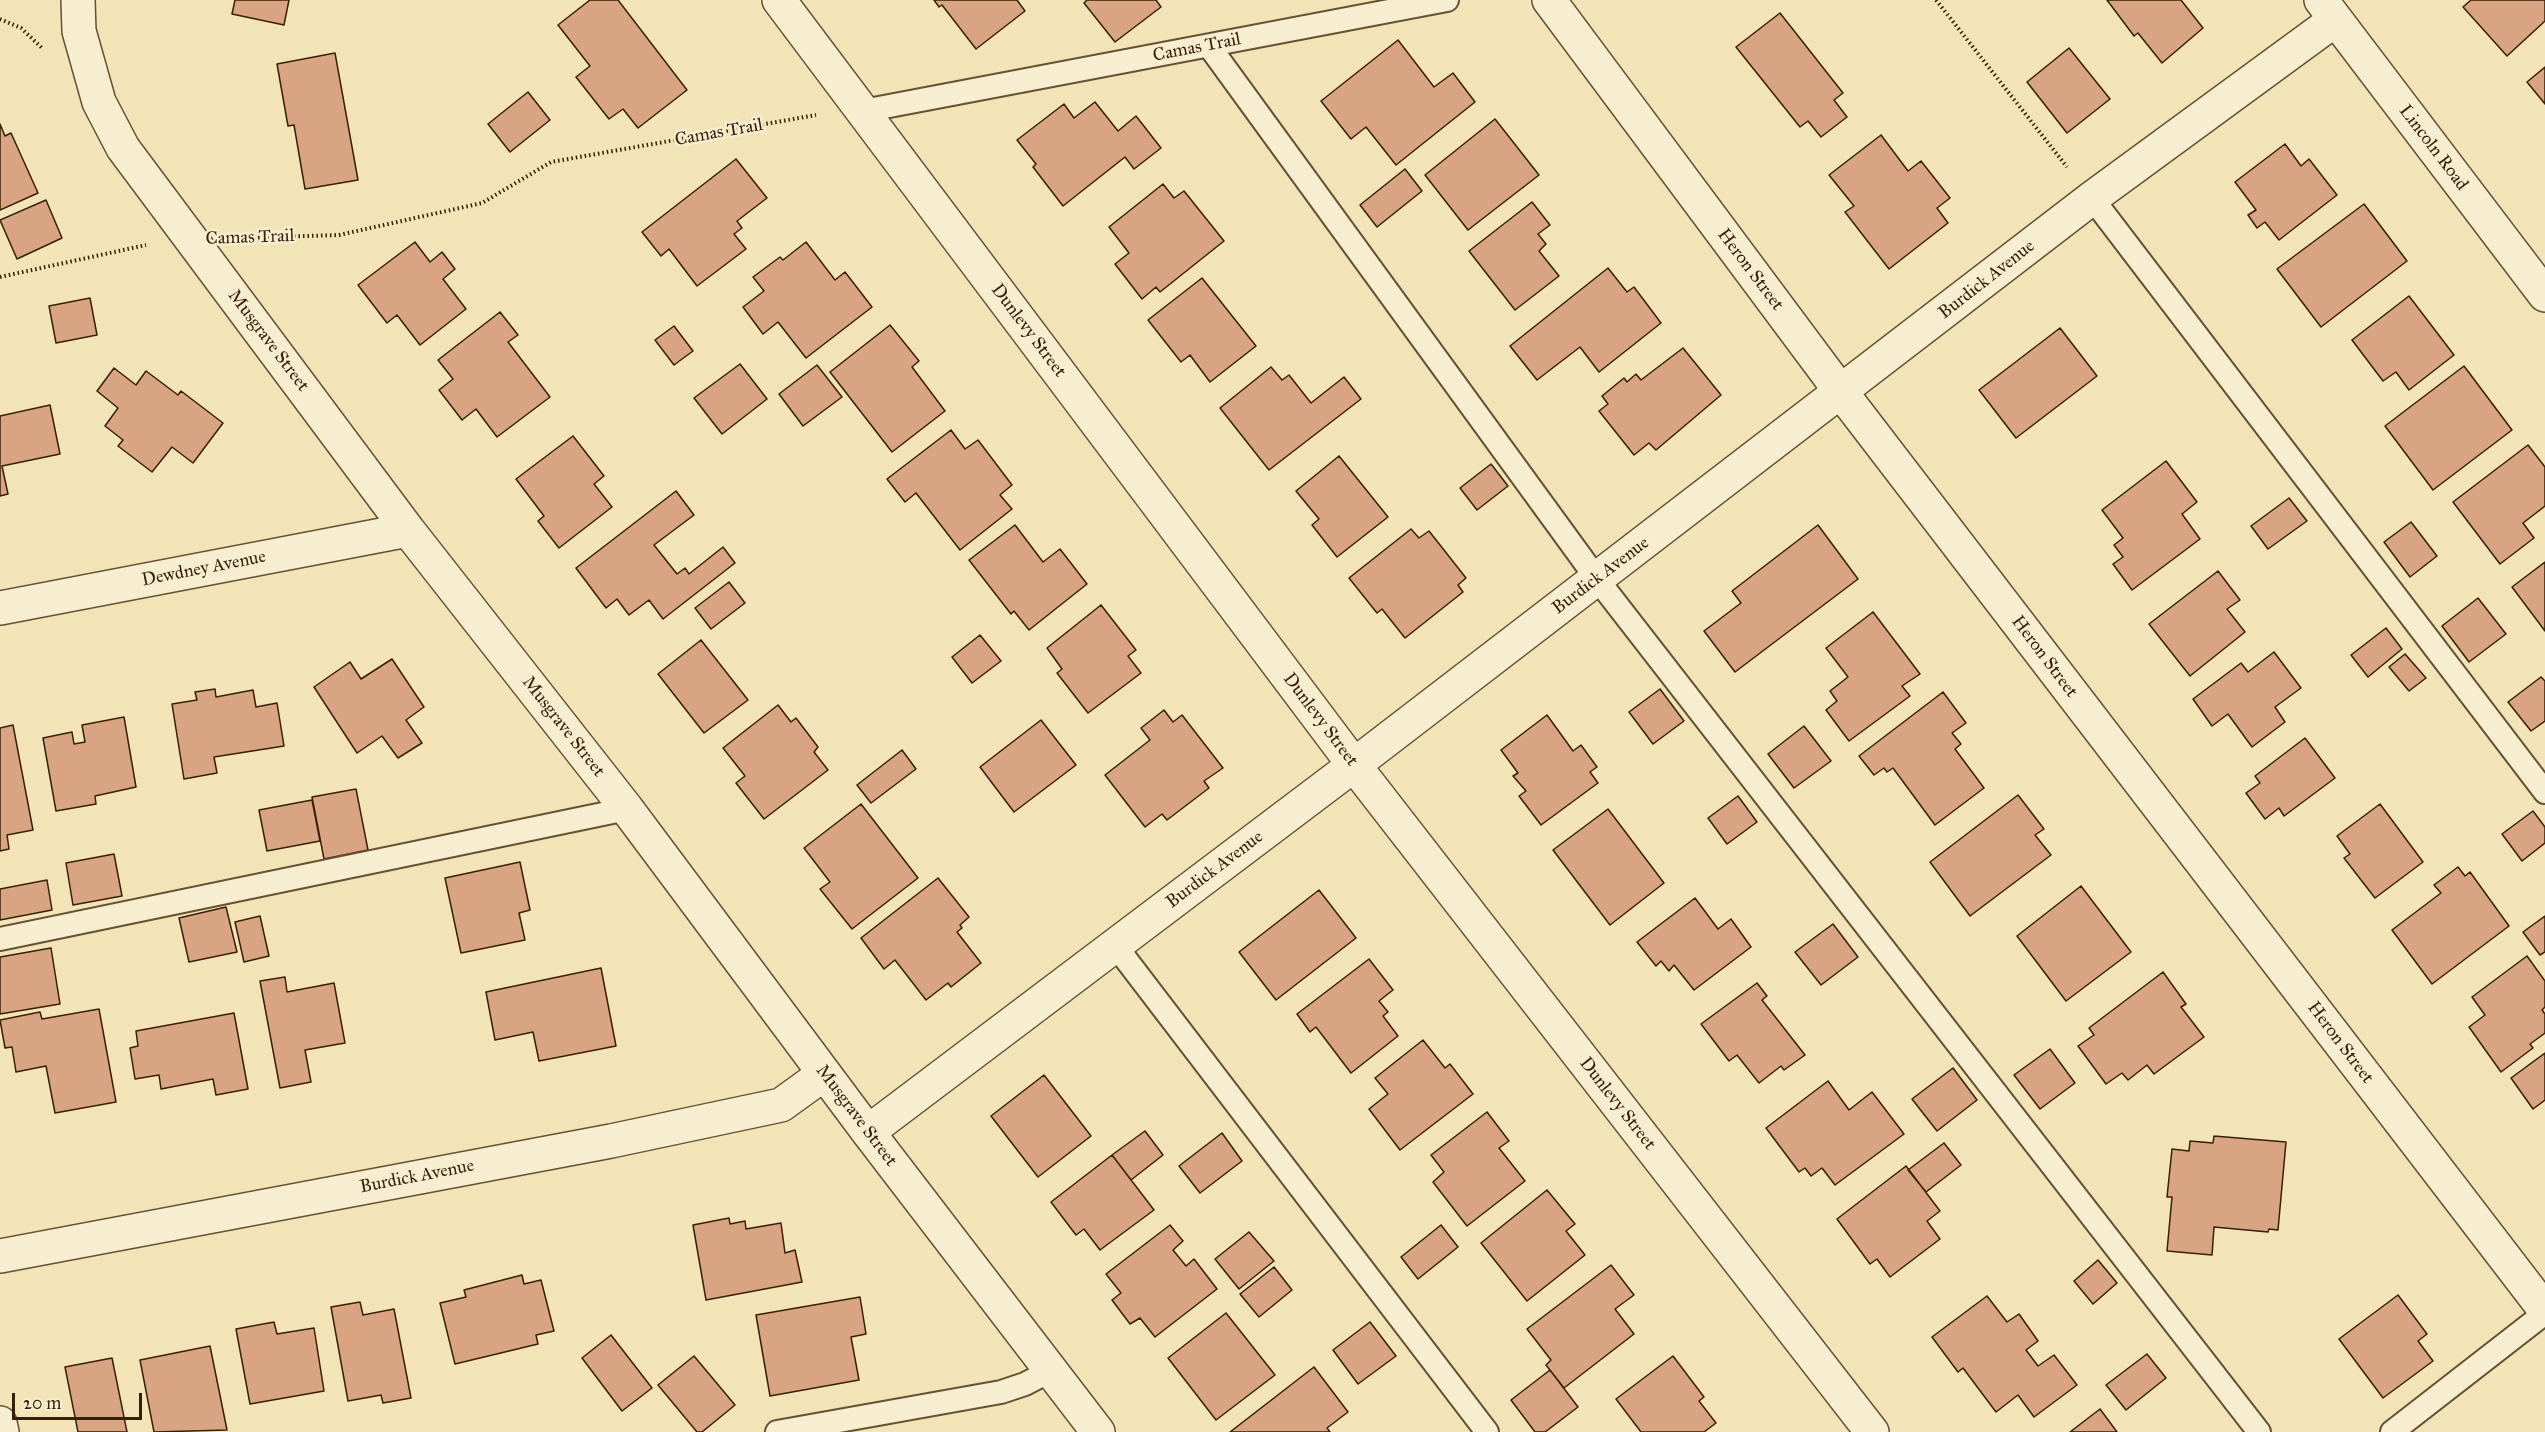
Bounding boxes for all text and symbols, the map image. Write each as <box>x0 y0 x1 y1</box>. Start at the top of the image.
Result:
street label: Camas Trail <box>1151 29 1243 67</box>
street label: Lincoln Road <box>2394 101 2472 195</box>
street label: Camas Trail <box>673 115 765 151</box>
street label: Heron Street <box>1712 225 1788 315</box>
street label: Camas Trail <box>205 226 295 250</box>
street label: Burdick Avenue <box>1935 236 2039 324</box>
street label: Dunlevy Street <box>986 280 1070 382</box>
street label: Musgrave Street <box>223 286 313 396</box>
street label: Burdick Avenue <box>1548 532 1654 620</box>
street label: Dewdney Avenue <box>140 546 268 592</box>
street label: Heron Street <box>2006 612 2082 702</box>
street label: Dunlevy Street <box>1278 669 1362 771</box>
street label: Musgrave Street <box>517 672 609 782</box>
street label: Burdick Avenue <box>1162 826 1268 914</box>
street label: Heron Street <box>2302 998 2378 1088</box>
street label: Dunlevy Street <box>1574 1053 1660 1155</box>
street label: Musgrave Street <box>811 1061 901 1171</box>
street label: Burdick Avenue <box>358 1155 476 1199</box>
scale bar <box>15 1381 146 1419</box>
text: 20 m <box>23 1392 61 1414</box>

